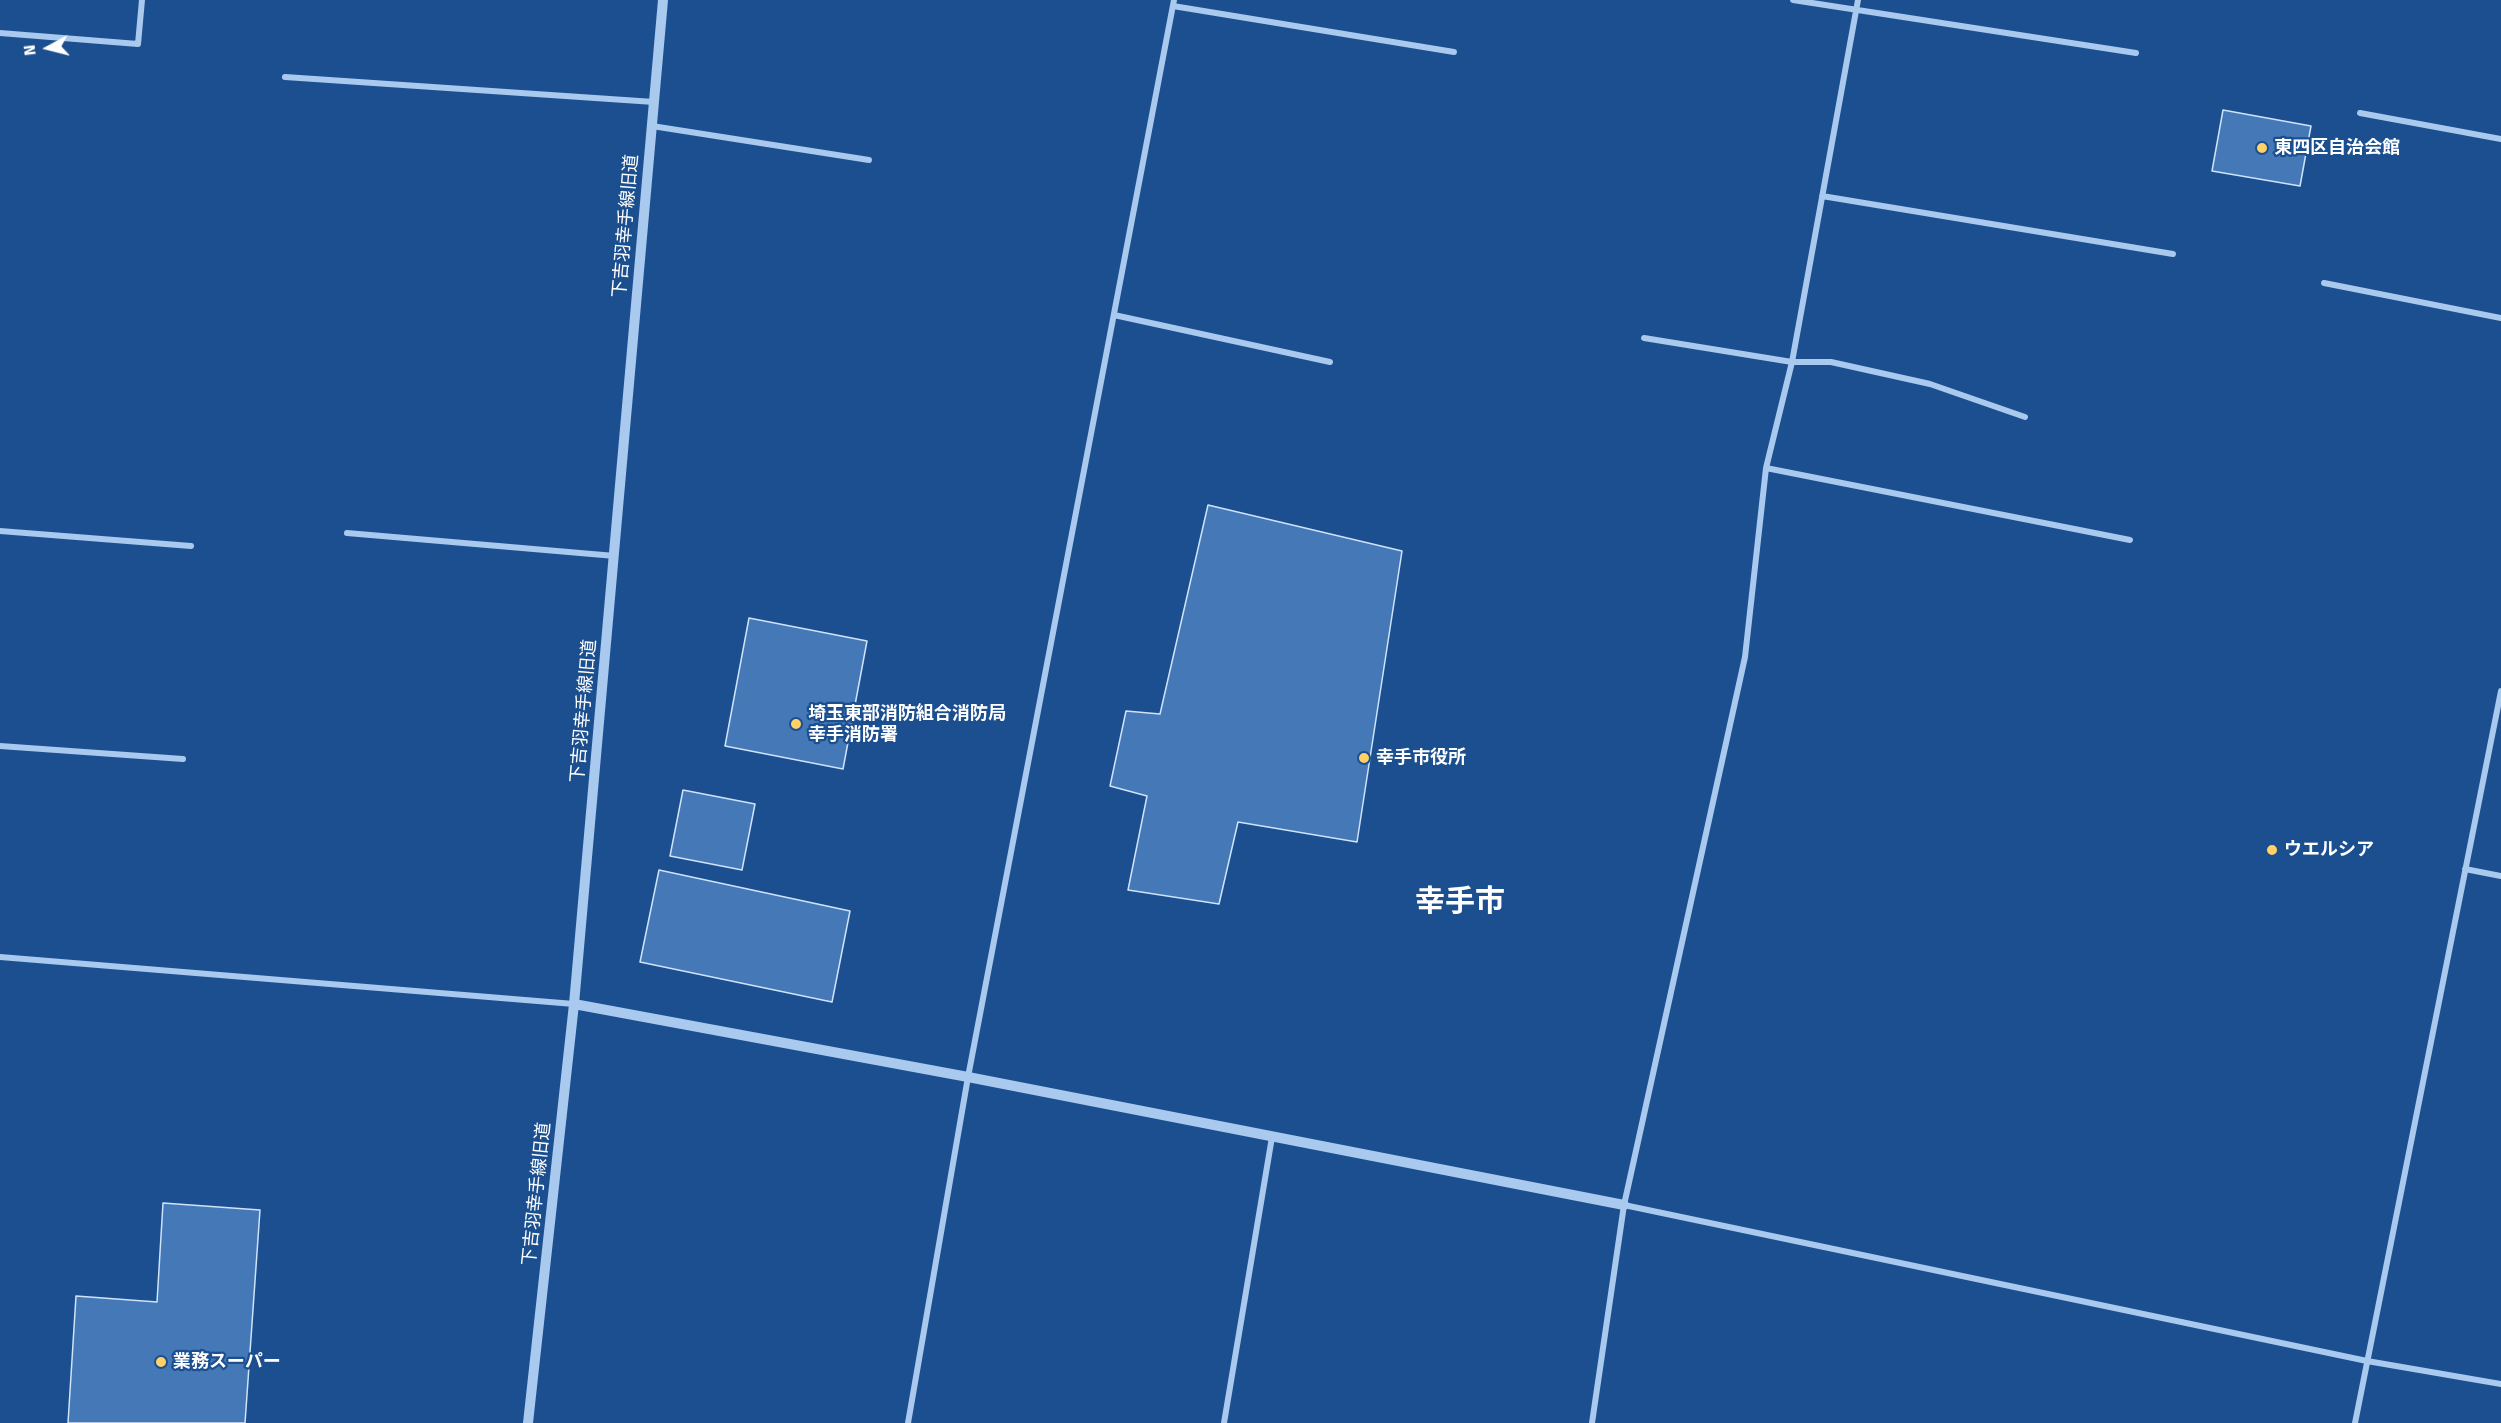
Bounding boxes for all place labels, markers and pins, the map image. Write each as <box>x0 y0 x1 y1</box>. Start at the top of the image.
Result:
place label: 東四区自治会館 <box>2274 137 2400 159</box>
marker: 東四区自治会館 <box>2255 141 2269 155</box>
place label: 埼玉東部消防組合消防局 幸手消防署 <box>808 703 1006 746</box>
marker: 埼玉東部消防組合消防局 幸手消防署 <box>789 717 803 731</box>
place label: 幸手市役所 <box>1376 747 1466 769</box>
marker: 幸手市役所 <box>1357 751 1371 765</box>
place label: ウエルシア <box>2284 839 2374 861</box>
marker: ウエルシア <box>2265 843 2279 857</box>
place label: 業務スーパー <box>173 1351 281 1373</box>
marker: 業務スーパー <box>154 1355 168 1369</box>

